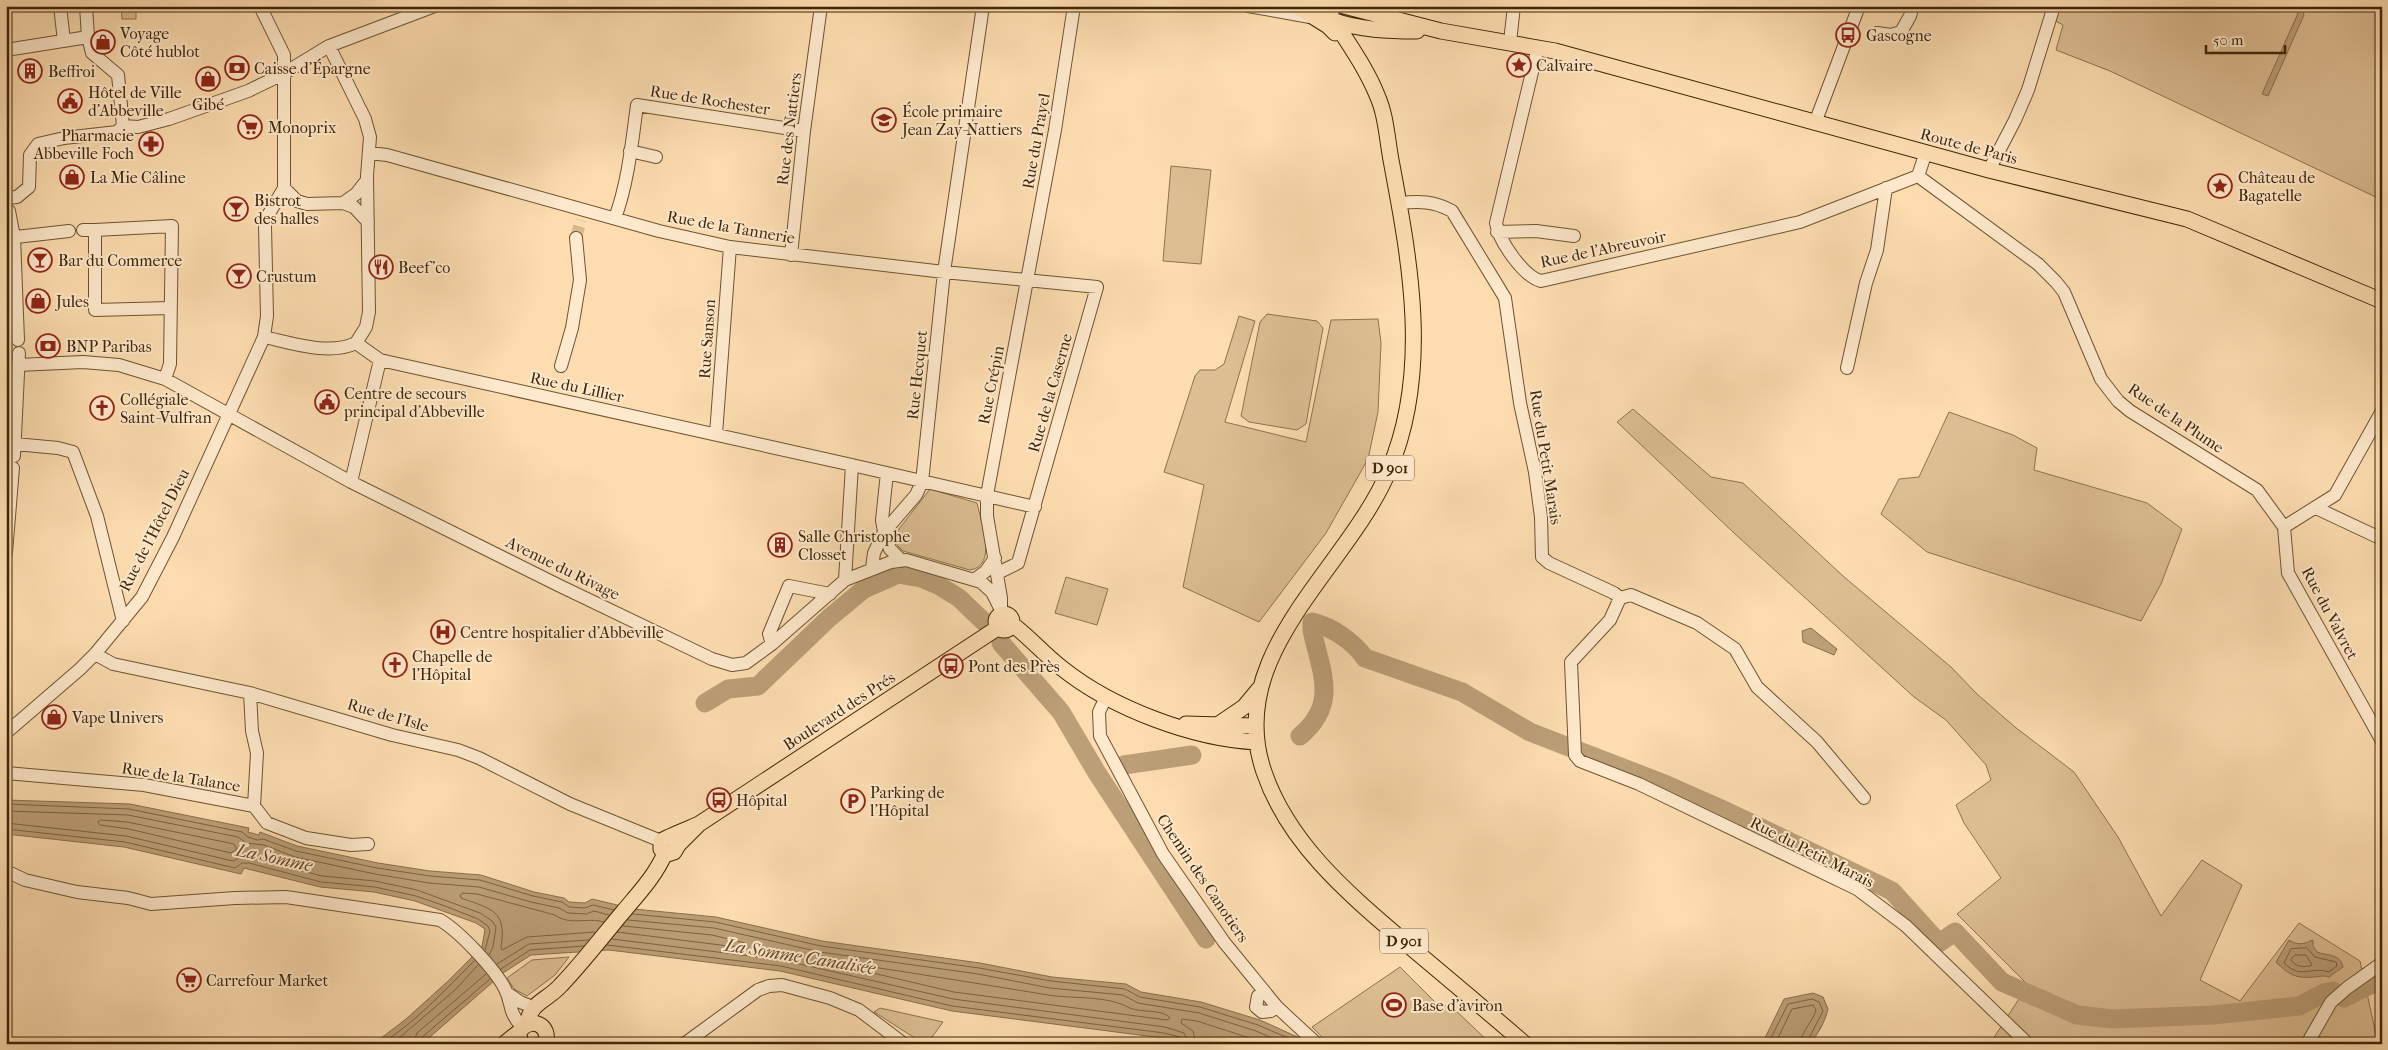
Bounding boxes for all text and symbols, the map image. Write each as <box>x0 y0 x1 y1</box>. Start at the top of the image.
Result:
bus stop icon: Gascogne <box>1835 22 1861 48</box>
scale bar <box>2206 22 2284 54</box>
place label: Voyage Côté hublot <box>119 24 200 61</box>
place label: Gascogne <box>1866 26 1932 45</box>
shop icon: Voyage Côté hublot <box>90 29 116 55</box>
text: 50 m <box>2213 31 2244 49</box>
place icon: Calvaire <box>1506 52 1532 78</box>
bank icon: Caisse d'Épargne <box>224 55 250 81</box>
place label: Calvaire <box>1536 56 1593 75</box>
building icon: Beffroi <box>17 58 43 84</box>
place label: Caisse d'Épargne <box>254 58 371 78</box>
place label: Beffroi <box>48 62 95 81</box>
shop icon: Gibé <box>195 66 221 92</box>
street label: Rue des Nattiers <box>773 71 805 186</box>
street label: Rue de Rochester <box>649 81 772 119</box>
place label: Hôtel de Ville d'Abbeville <box>88 83 182 120</box>
public building icon: Hôtel de Ville d'Abbeville <box>57 88 83 114</box>
street label: Rue du Prayel <box>1018 91 1054 190</box>
place label: Gibé <box>192 95 224 114</box>
place label: École primaire Jean Zay-Nattiers <box>900 101 1022 139</box>
school or university icon: École primaire Jean Zay-Nattiers <box>871 107 897 133</box>
supermarket icon: Monoprix <box>237 114 263 140</box>
place label: Monoprix <box>268 118 337 137</box>
street label: Route de Paris <box>1918 124 2020 168</box>
place label: Pharmacie Abbeville Foch <box>33 126 134 163</box>
pharmacy icon: Pharmacie Abbeville Foch <box>138 131 164 157</box>
shop icon: La Mie Câline <box>59 164 85 190</box>
place label: La Mie Câline <box>90 168 186 187</box>
place label: Château de Bagatelle <box>2238 168 2315 205</box>
place icon: Château de Bagatelle <box>2207 173 2233 199</box>
place label: Bistrot des halles <box>254 191 319 228</box>
bar icon: Bistrot des halles <box>223 196 249 222</box>
street label: Rue de la Tannerie <box>666 206 797 248</box>
street label: Rue de l'Abreuvoir <box>1538 226 1668 272</box>
bar icon: Bar du Commerce <box>27 247 53 273</box>
place label: Bar du Commerce <box>58 251 182 270</box>
restaurant icon: Beef'co <box>368 254 394 280</box>
place label: Beef'co <box>398 258 450 277</box>
bar icon: Crustum <box>226 263 252 289</box>
place label: Crustum <box>256 267 317 286</box>
shop icon: Jules <box>25 288 51 314</box>
place label: Jules <box>54 292 89 311</box>
street label: Rue Sanson <box>695 298 719 379</box>
street label: Rue Hecquet <box>903 329 931 421</box>
street label: Rue de la Caserne <box>1024 331 1076 455</box>
bank icon: BNP Paribas <box>35 333 61 359</box>
place label: BNP Paribas <box>66 337 152 356</box>
street label: Rue Crépin <box>974 343 1008 426</box>
street label: Rue du Lillier <box>528 368 626 406</box>
street label: Rue de la Plume <box>2125 379 2227 457</box>
place label: Centre de secours principal d'Abbeville <box>343 384 485 421</box>
street label: Rue du Petit Marais <box>1526 388 1566 526</box>
public building icon: Centre de secours principal d'Abbeville <box>314 389 340 415</box>
place label: Collégiale Saint-Vulfran <box>120 390 212 427</box>
church icon: Collégiale Saint-Vulfran <box>89 395 115 421</box>
road number: D 901 <box>1366 456 1414 480</box>
street label: Rue de l'Hôtel Dieu <box>115 465 193 595</box>
place label: Salle Christophe Closset <box>798 527 910 564</box>
street label: Avenue du Rivage <box>502 532 623 604</box>
building icon: Salle Christophe Closset <box>767 532 793 558</box>
street label: Rue du Valvret <box>2298 563 2363 663</box>
hospital icon: Centre hospitalier d'Abbeville <box>430 619 456 645</box>
place label: Centre hospitalier d'Abbeville <box>460 623 664 642</box>
place label: Chapelle de l'Hôpital <box>411 647 492 684</box>
church icon: Chapelle de l'Hôpital <box>382 652 408 678</box>
bus stop icon: Pont des Près <box>938 653 964 679</box>
place label: Pont des Près <box>968 657 1060 676</box>
street label: Boulevard des Prés <box>779 668 899 754</box>
street label: Rue de l'Isle <box>345 694 431 736</box>
shop icon: Vape Univers <box>41 704 67 730</box>
place label: Vape Univers <box>71 708 163 727</box>
street label: Rue de la Talance <box>120 758 242 796</box>
place label: Parking de l'Hôpital <box>869 783 945 820</box>
bus stop icon: Hôpital <box>706 787 732 813</box>
parking icon: Parking de l'Hôpital <box>840 788 866 814</box>
place label: Hôpital <box>736 791 788 810</box>
street label: Chemin des Canotiers <box>1153 810 1253 946</box>
street label: Rue du Petit Marais <box>1747 813 1877 891</box>
water label: La Somme <box>232 839 315 876</box>
road number: D 901 <box>1380 928 1428 954</box>
water label: La Somme Canalisée <box>721 934 877 979</box>
supermarket icon: Carrefour Market <box>176 967 202 993</box>
place label: Carrefour Market <box>206 971 328 990</box>
sports icon: Base d'aviron <box>1381 992 1407 1018</box>
place label: Base d'aviron <box>1412 996 1504 1015</box>

